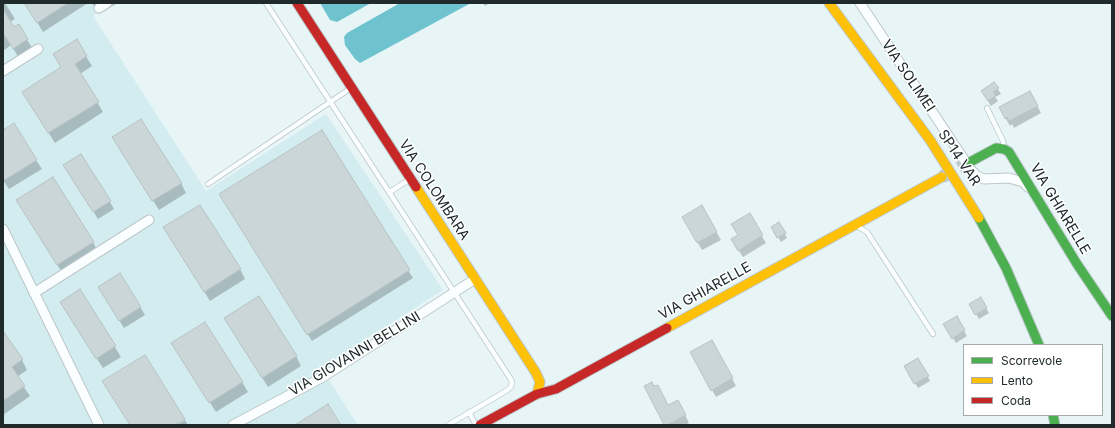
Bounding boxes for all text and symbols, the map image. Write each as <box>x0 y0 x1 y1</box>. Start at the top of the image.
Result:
street label: VIA SOLIMEI <box>878 37 938 115</box>
street label: SP14 VAR <box>934 127 984 189</box>
street label: VIA COLOMBARA <box>395 137 473 243</box>
street label: VIA GHIARELLE <box>1026 161 1094 257</box>
street label: VIA GHIARELLE <box>656 259 754 323</box>
street label: VIA GIOVANNI BELLINI <box>286 308 424 400</box>
legend <box>963 344 1103 416</box>
text: Scorrevole <box>1001 353 1062 368</box>
text: Lento <box>1001 373 1033 388</box>
text: Coda <box>1001 393 1031 408</box>

